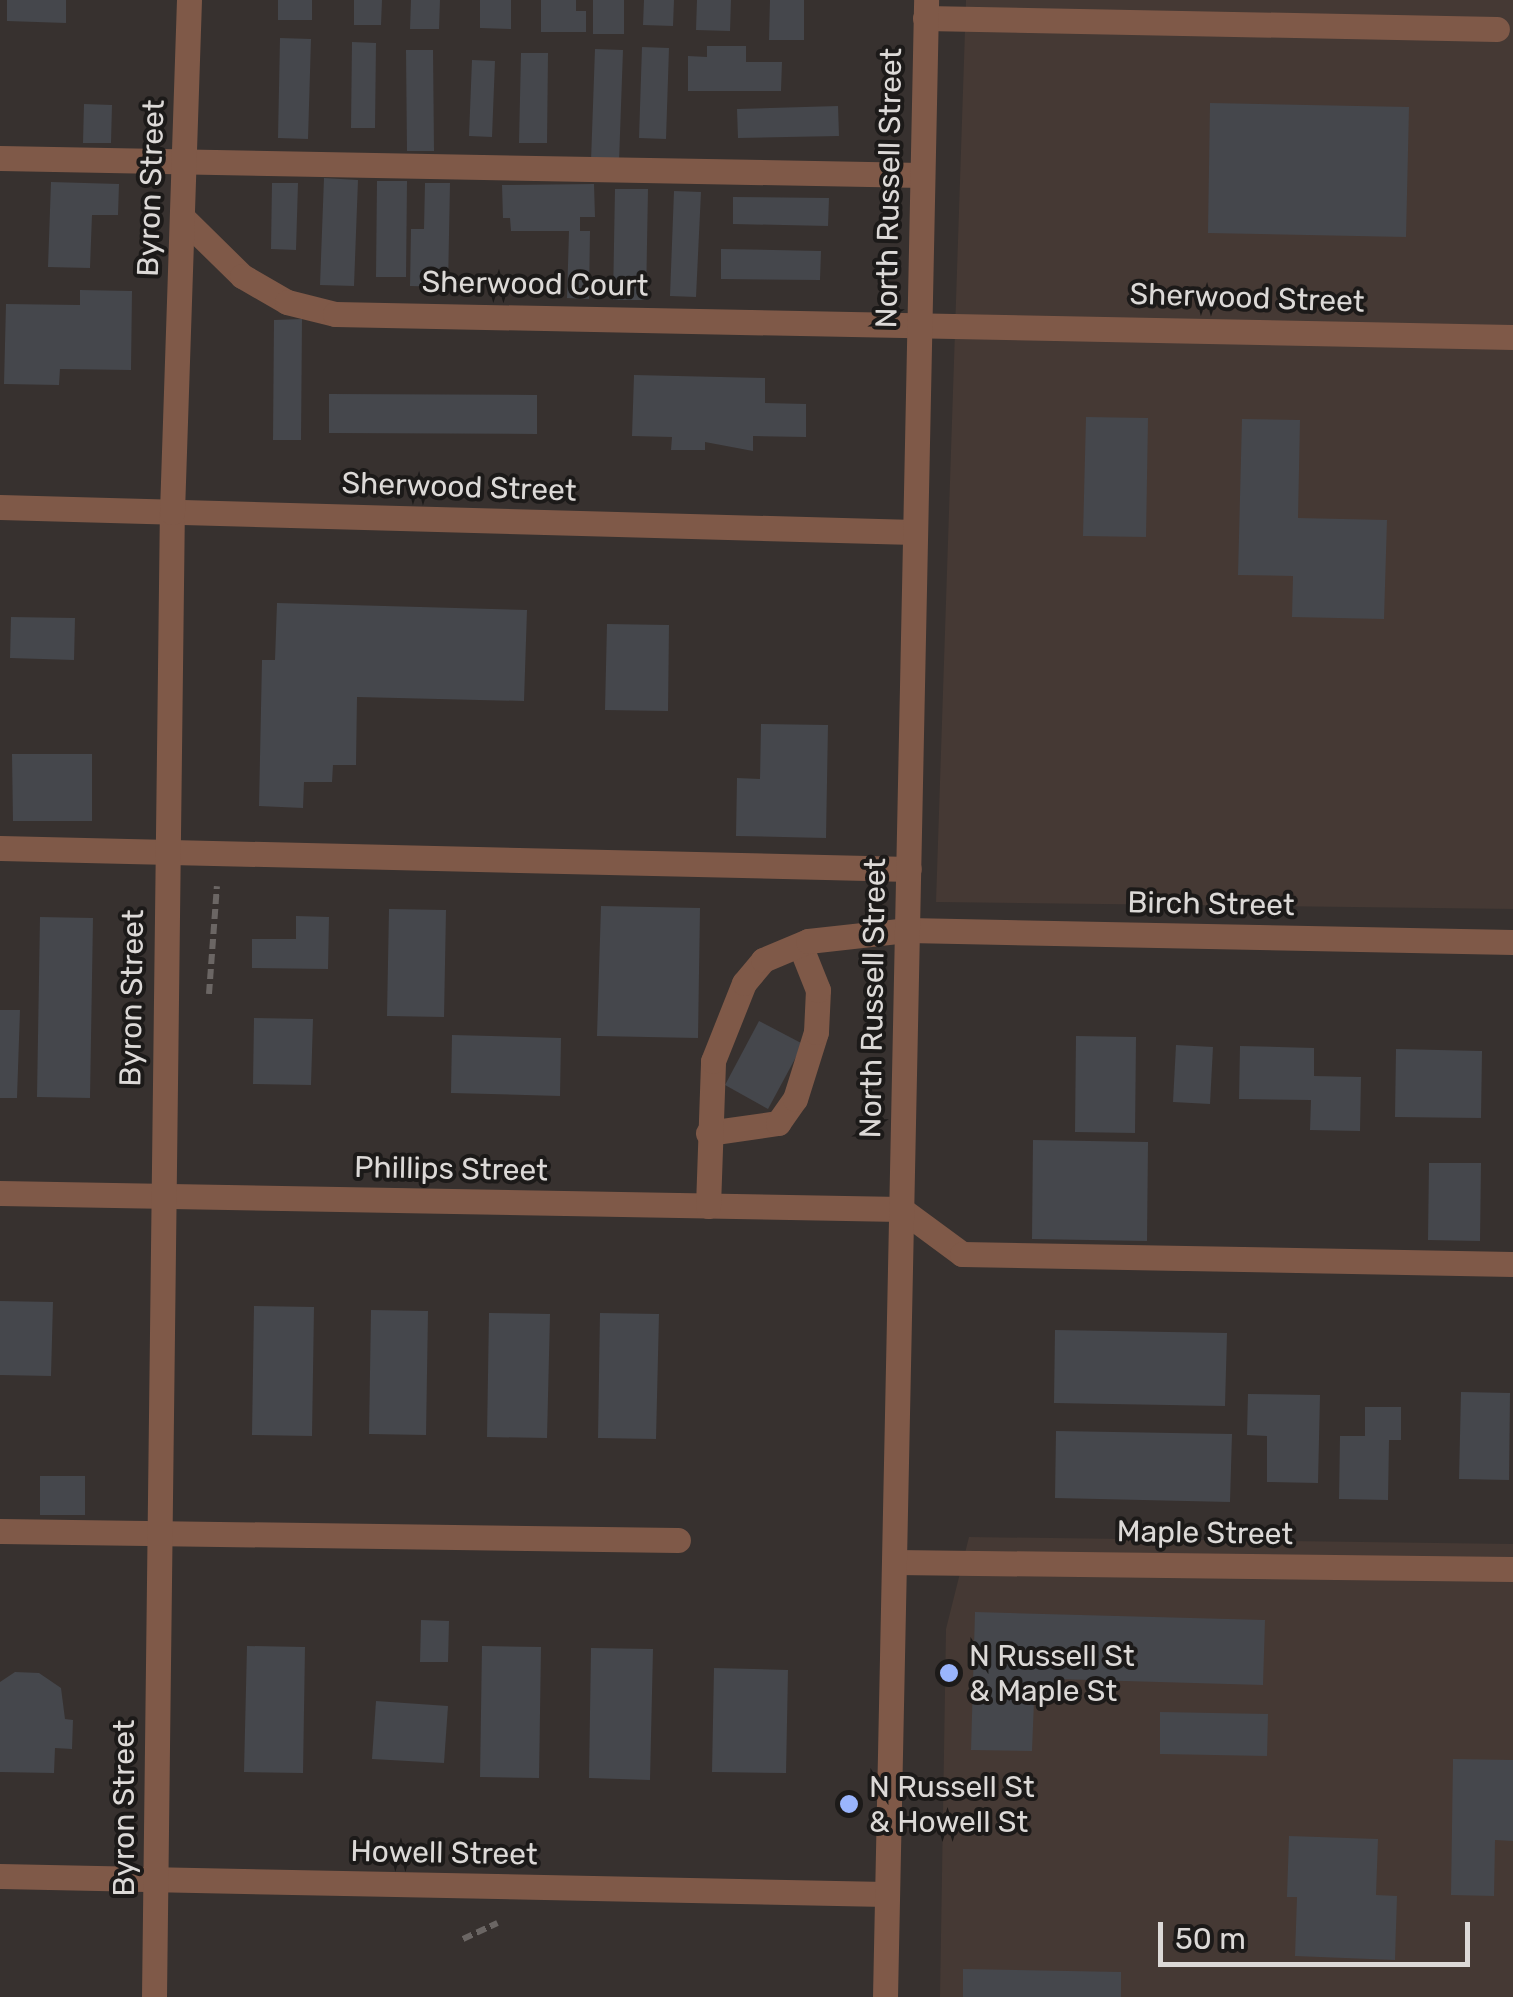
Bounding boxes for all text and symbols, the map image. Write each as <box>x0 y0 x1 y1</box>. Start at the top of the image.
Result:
street label: North Russell Street <box>869 47 909 329</box>
street label: Byron Street <box>130 99 172 277</box>
street label: Sherwood Court <box>421 264 649 304</box>
street label: Sherwood Street <box>1129 276 1365 320</box>
street label: Sherwood Street <box>341 465 577 509</box>
street label: North Russell Street <box>853 857 893 1139</box>
street label: Birch Street <box>1127 885 1295 923</box>
street label: Byron Street <box>112 909 152 1087</box>
street label: Phillips Street <box>354 1149 548 1189</box>
street label: Maple Street <box>1116 1513 1294 1553</box>
place label: N Russell St & Maple St <box>969 1638 1135 1708</box>
marker: N Russell St & Maple St <box>938 1662 960 1684</box>
street label: Byron Street <box>106 1719 142 1897</box>
place label: N Russell St & Howell St <box>869 1769 1035 1840</box>
marker: N Russell St & Howell St <box>838 1793 860 1815</box>
street label: Howell Street <box>350 1833 538 1873</box>
scale bar <box>1163 1902 1476 1964</box>
text: 50 m <box>1175 1921 1246 1957</box>

